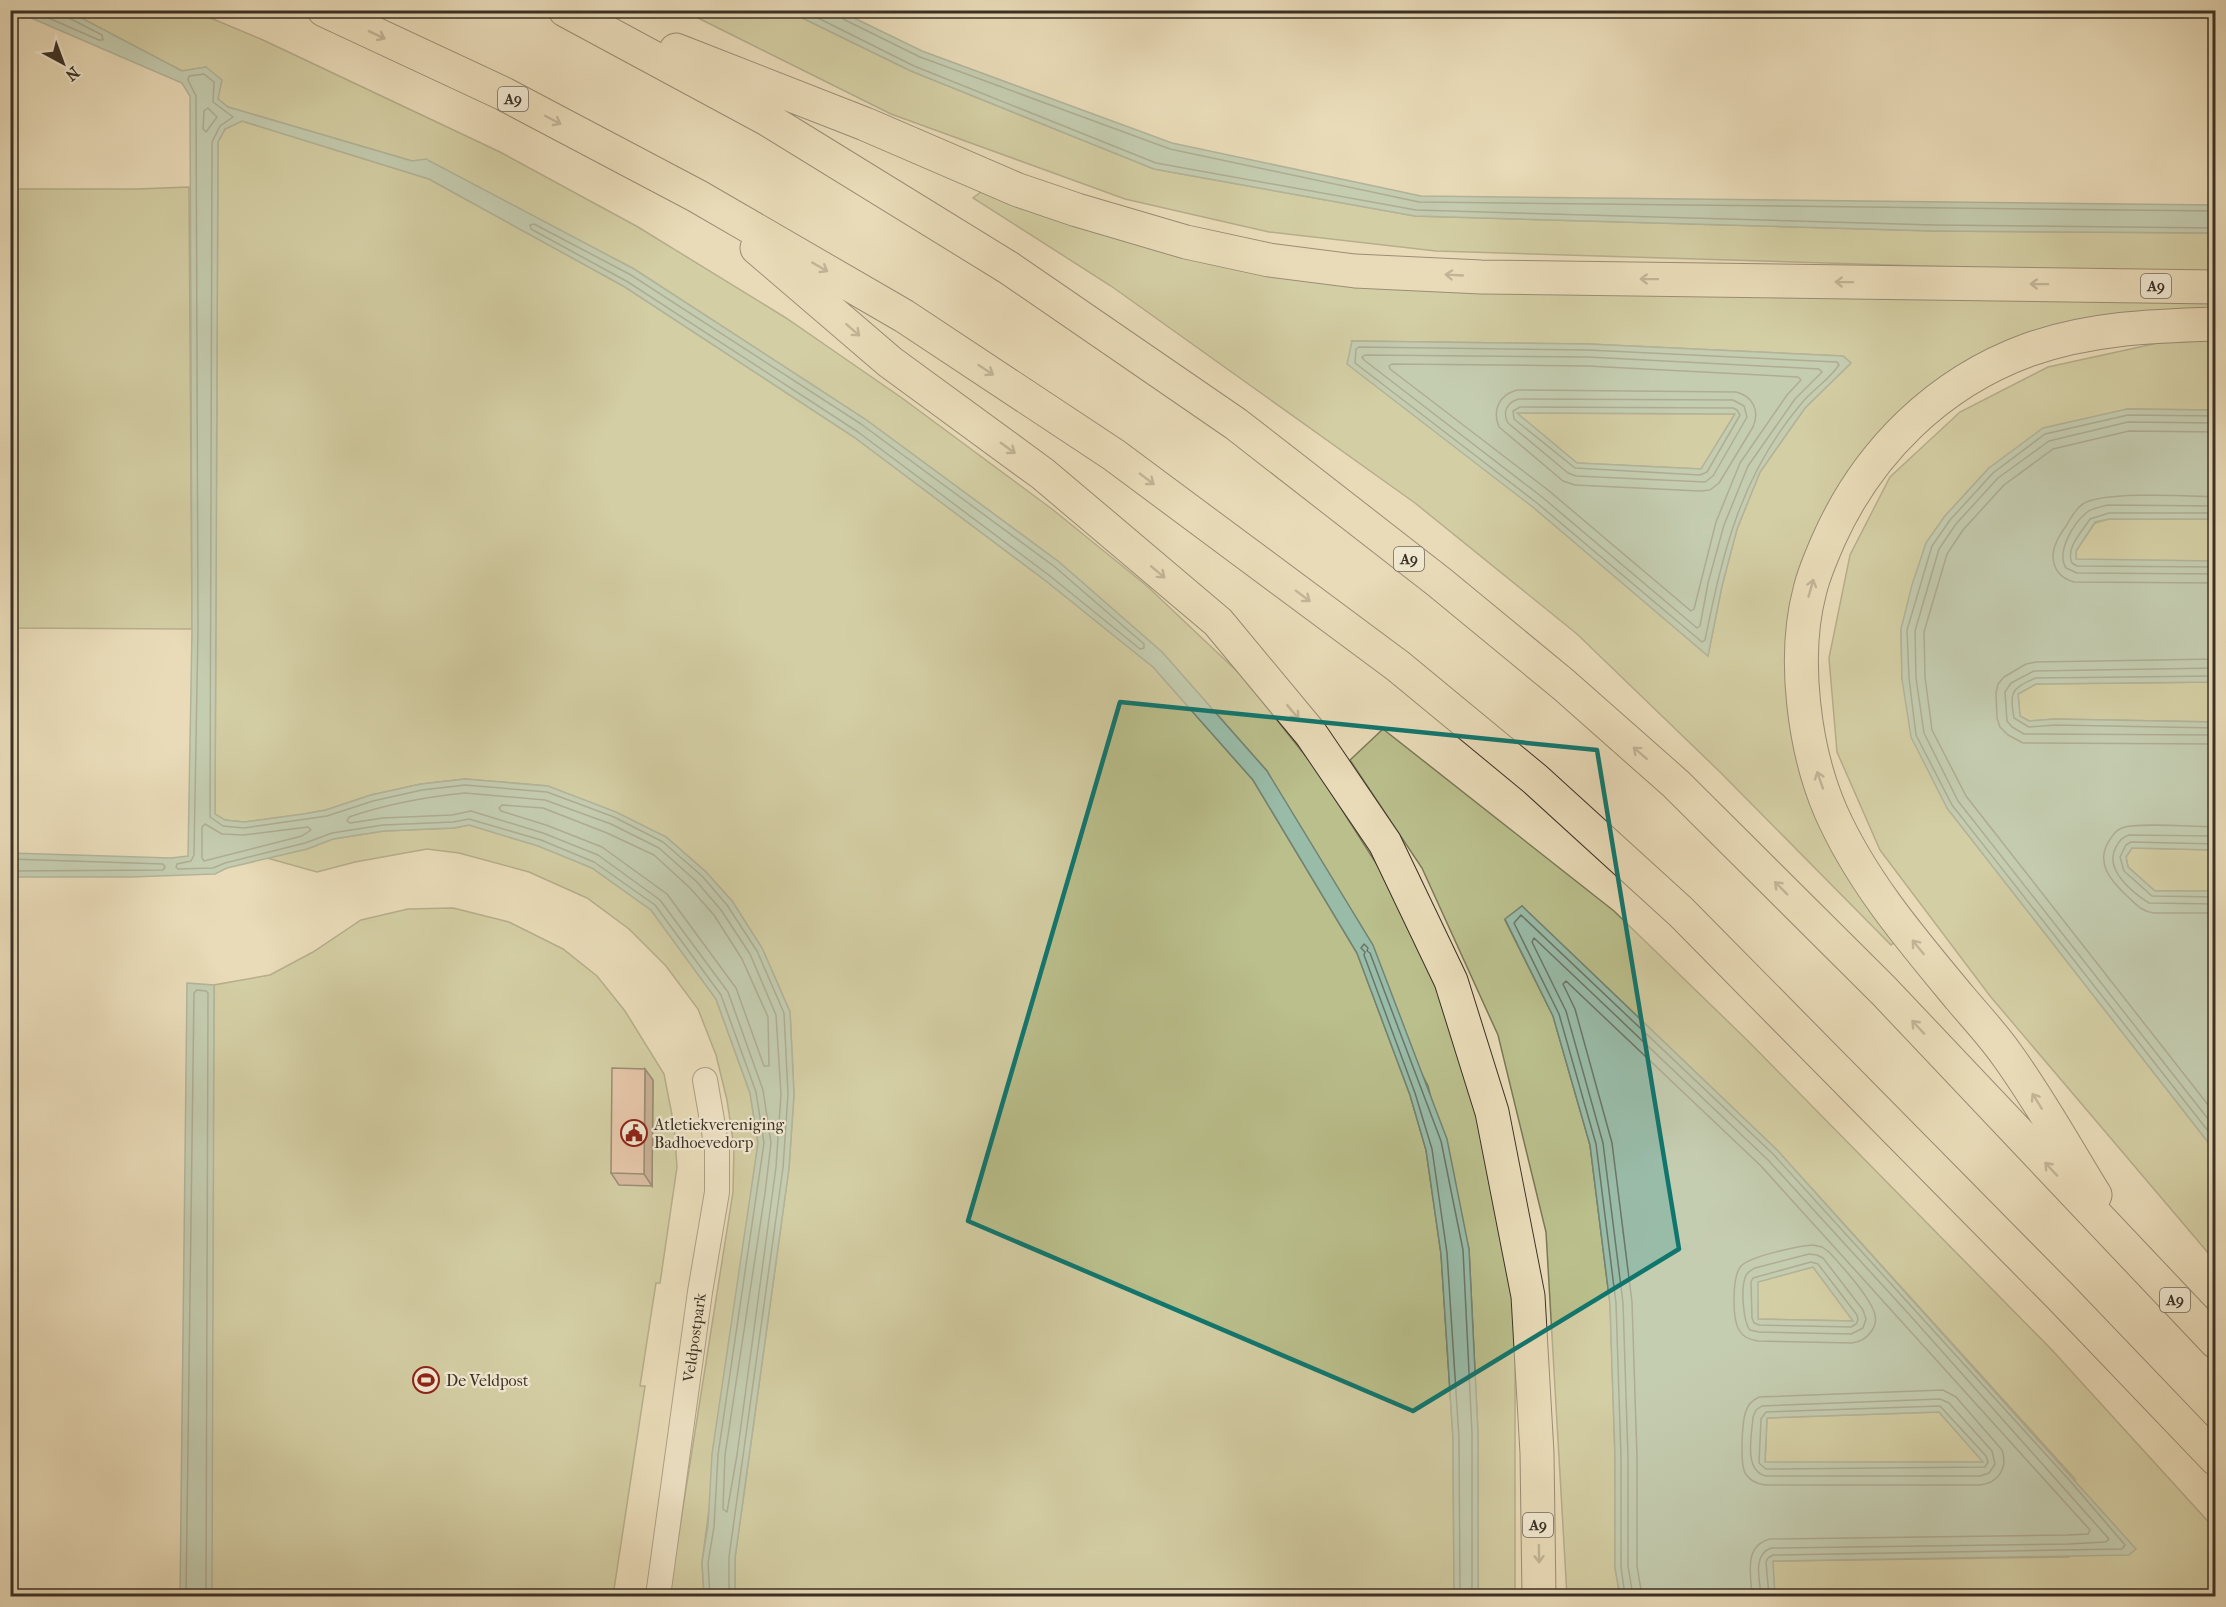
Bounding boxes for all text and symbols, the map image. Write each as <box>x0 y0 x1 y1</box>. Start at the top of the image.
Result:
one-way arrow <box>368 30 386 42</box>
north arrow <box>33 33 93 93</box>
text: N <box>61 63 83 86</box>
road number: A9 <box>498 87 528 111</box>
one-way arrow <box>544 114 561 126</box>
one-way arrow <box>811 262 828 274</box>
one-way arrow <box>1444 270 1464 281</box>
one-way arrow <box>1639 274 1659 285</box>
road number: A9 <box>2141 274 2171 298</box>
one-way arrow <box>1834 276 1854 288</box>
one-way arrow <box>2029 279 2049 290</box>
one-way arrow <box>845 323 860 337</box>
one-way arrow <box>977 364 993 376</box>
one-way arrow <box>999 442 1015 454</box>
one-way arrow <box>1139 473 1155 486</box>
road number: A9 <box>1394 547 1424 571</box>
one-way arrow <box>1150 565 1166 578</box>
one-way arrow <box>1806 579 1817 598</box>
one-way arrow <box>1295 590 1311 602</box>
one-way arrow <box>1286 704 1299 720</box>
one-way arrow <box>1633 746 1648 760</box>
one-way arrow <box>1813 771 1824 790</box>
one-way arrow <box>1773 881 1788 896</box>
one-way arrow <box>1911 940 1925 955</box>
one-way arrow <box>1911 1019 1925 1034</box>
one-way arrow <box>2030 1093 2042 1110</box>
place label: Atletiekvereniging Badhoevedorp <box>653 1115 784 1152</box>
public building icon: Atletiekvereniging Badhoevedorp <box>619 1118 649 1148</box>
one-way arrow <box>2045 1162 2059 1177</box>
road number: A9 <box>2160 1288 2190 1312</box>
street label: Veldpostpark <box>679 1291 710 1384</box>
sports icon: De Veldpost <box>411 1365 441 1395</box>
place label: De Veldpost <box>446 1371 529 1390</box>
road number: A9 <box>1523 1513 1553 1537</box>
one-way arrow <box>1533 1543 1544 1563</box>

